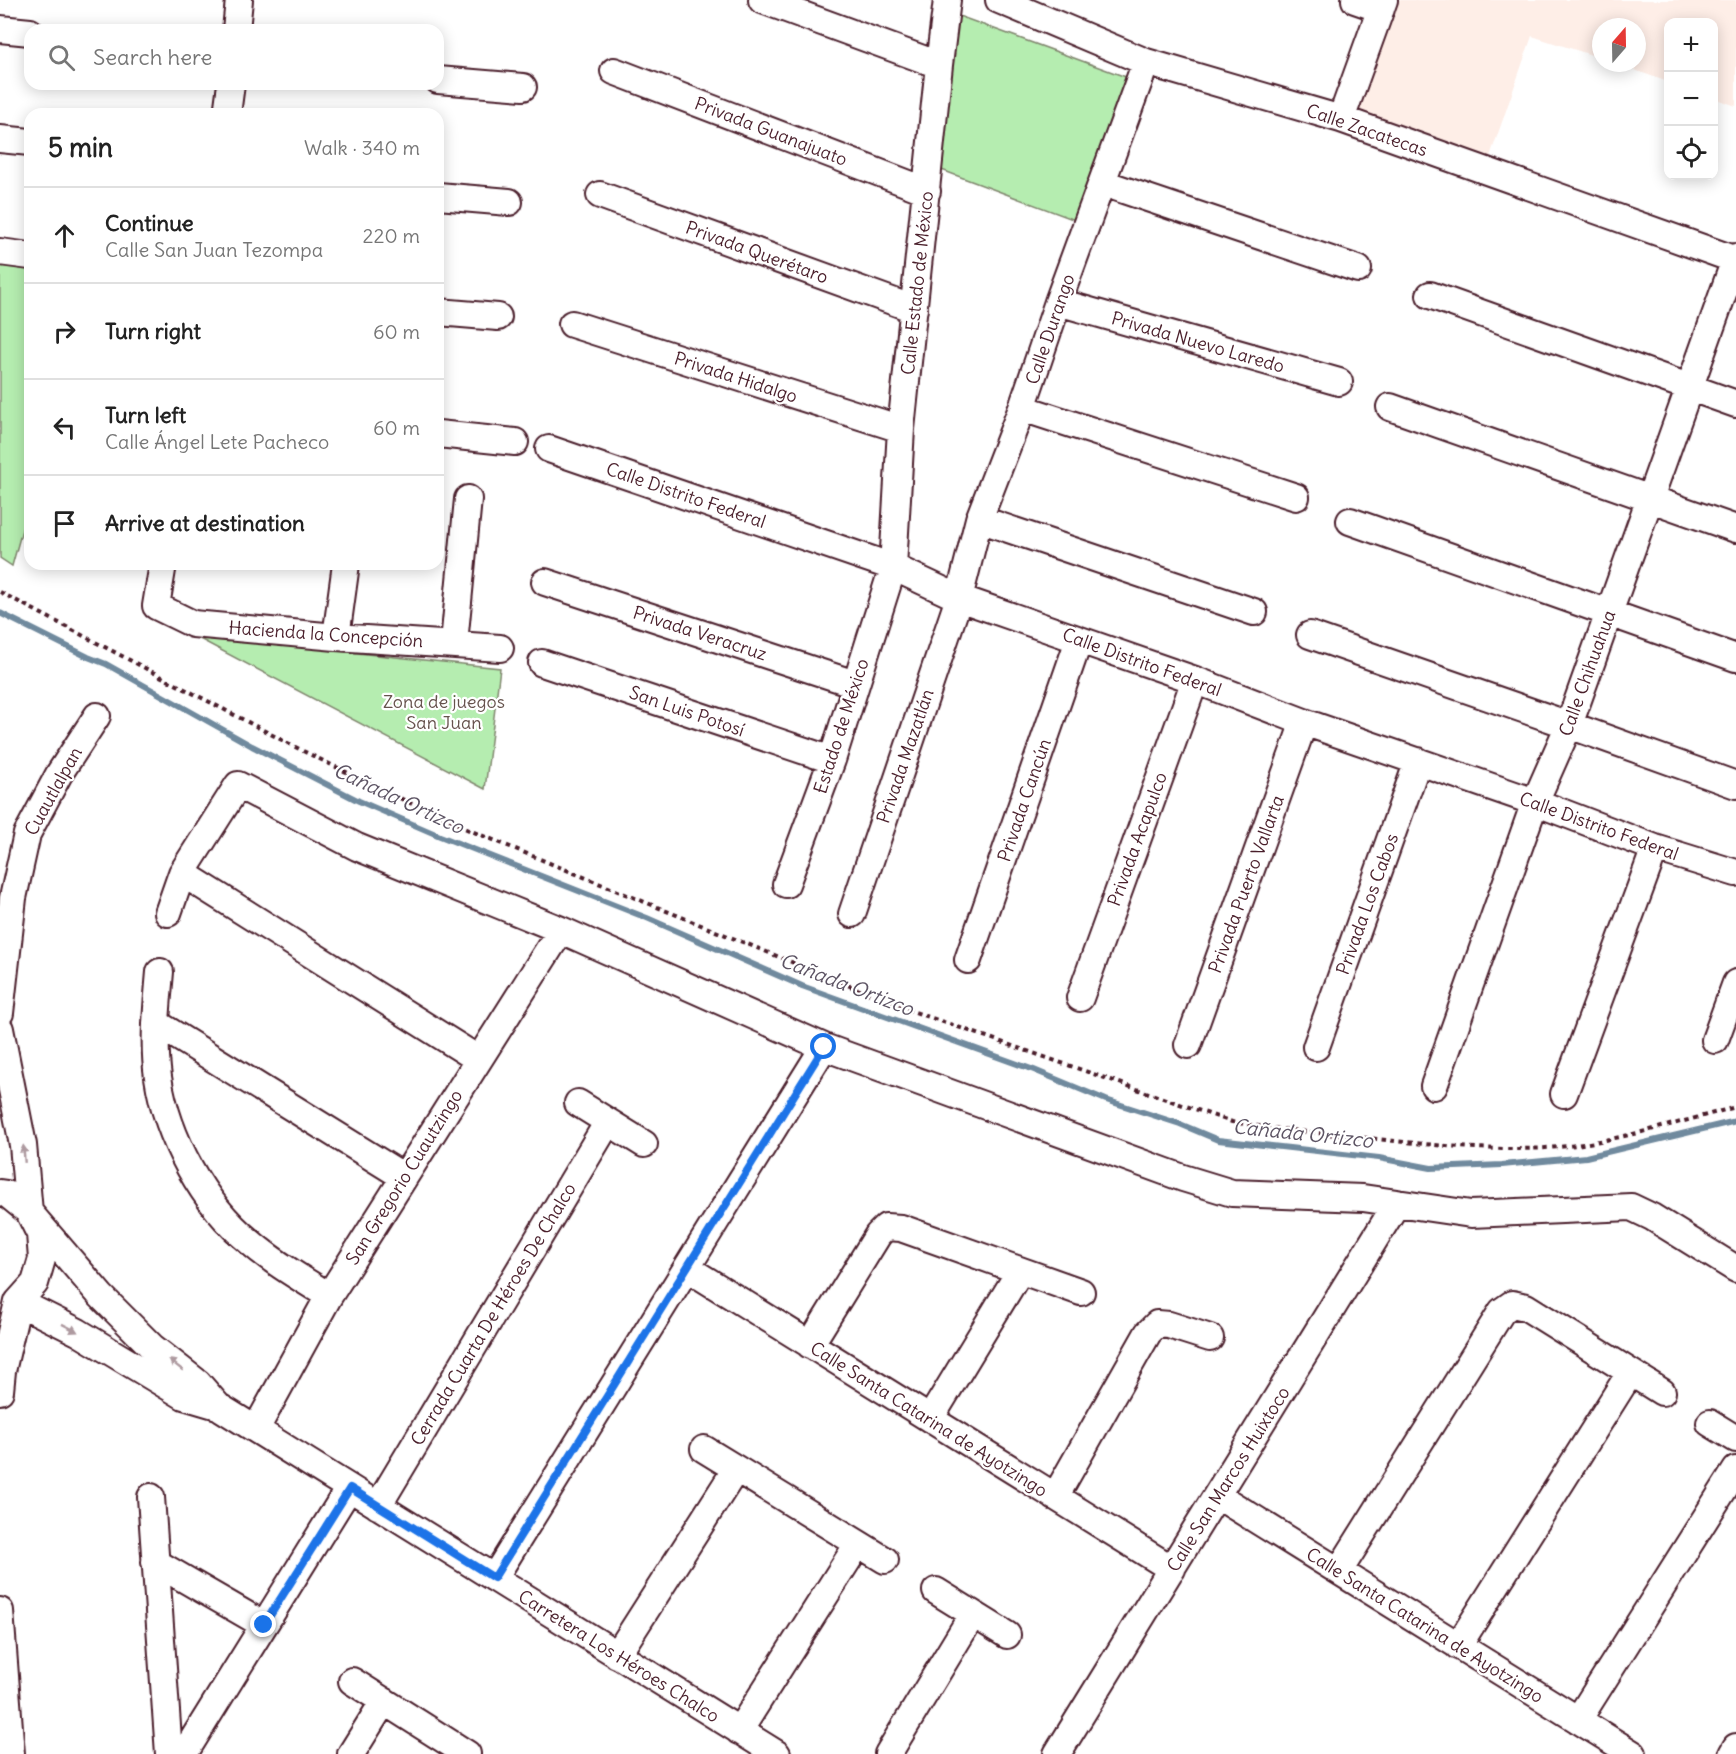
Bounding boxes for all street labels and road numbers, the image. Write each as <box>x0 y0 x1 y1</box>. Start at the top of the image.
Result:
street label: Privada Guanajuato <box>691 91 851 171</box>
street label: Calle Zacatecas <box>1303 99 1431 161</box>
street label: Calle Estado de México <box>896 190 938 376</box>
street label: Privada Querétaro <box>683 216 831 288</box>
street label: Calle Durango <box>1020 271 1080 387</box>
street label: Privada Nuevo Laredo <box>1109 306 1287 378</box>
street label: Privada Hidalgo <box>671 346 801 408</box>
street label: Calle Distrito Federal <box>603 457 769 533</box>
street label: Privada Veracruz <box>630 601 770 666</box>
street label: Calle Chihuahua <box>1554 607 1620 739</box>
street label: Hacienda la Concepción <box>228 616 424 652</box>
street label: Calle Distrito Federal <box>1059 623 1225 701</box>
street label: Estado de México <box>808 656 874 796</box>
street label: San Luis Potosí <box>626 681 748 741</box>
street label: Privada Mazatlán <box>871 686 939 826</box>
street label: Privada Cancún <box>992 735 1056 865</box>
street label: Cuautlalpan <box>19 743 87 839</box>
street label: Privada Acapulco <box>1102 769 1172 909</box>
street label: Calle Distrito Federal <box>1516 787 1682 865</box>
street label: Privada Puerto Vallarta <box>1203 792 1289 976</box>
street label: Privada Los Cabos <box>1331 830 1403 978</box>
street label: San Gregorio Cuautzingo <box>341 1085 467 1269</box>
street label: Cerrada Cuarta De Héroes De Chalco <box>405 1179 581 1449</box>
street label: Calle Santa Catarina de Ayotzingo <box>806 1336 1052 1502</box>
street label: Calle San Marcos Huixtoco <box>1162 1382 1294 1576</box>
street label: Calle Santa Catarina de Ayotzingo <box>1302 1542 1548 1708</box>
street label: Carretera Los Héroes Chalco <box>514 1585 724 1727</box>

